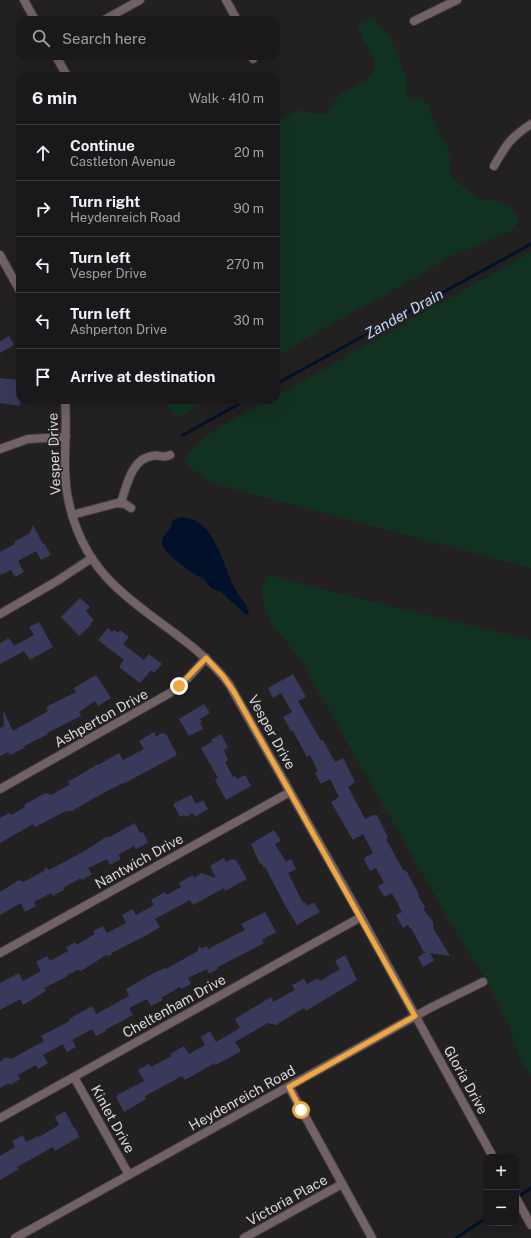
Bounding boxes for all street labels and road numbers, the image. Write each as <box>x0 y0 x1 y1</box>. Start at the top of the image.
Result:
street label: Vesper Drive <box>45 412 63 495</box>
street label: Ashperton Drive <box>51 686 151 750</box>
street label: Vesper Drive <box>245 692 299 772</box>
street label: Nantwich Drive <box>92 830 186 892</box>
street label: Cheltenham Drive <box>120 971 228 1041</box>
street label: Gloria Drive <box>441 1043 491 1117</box>
street label: Heydenreich Road <box>186 1062 298 1134</box>
street label: Kinlet Drive <box>88 1082 138 1156</box>
street label: Victoria Place <box>244 1171 330 1229</box>

